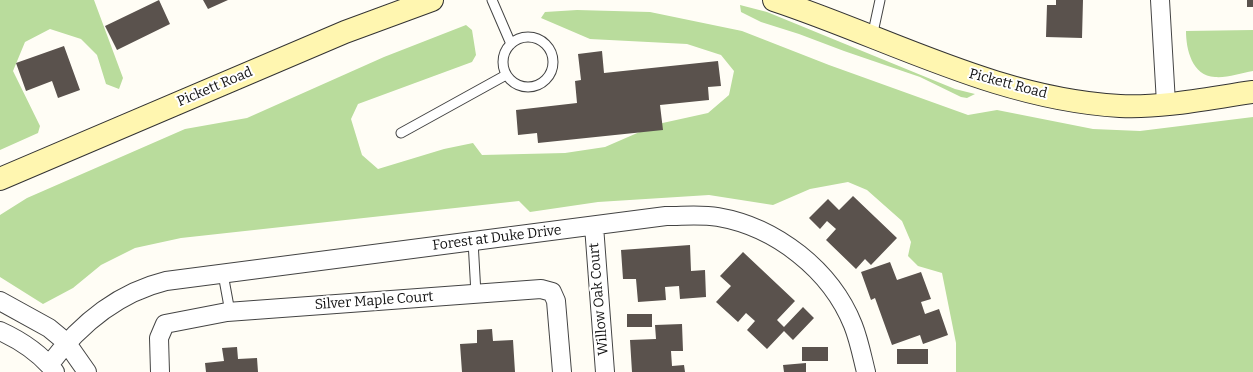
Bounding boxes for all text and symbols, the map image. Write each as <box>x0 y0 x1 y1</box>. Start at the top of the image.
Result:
street label: Pickett Road <box>175 64 255 110</box>
street label: Pickett Road <box>967 65 1049 103</box>
street label: Forest at Duke Drive <box>432 222 562 254</box>
street label: Willow Oak Court <box>586 242 612 356</box>
street label: Silver Maple Court <box>314 288 434 314</box>

